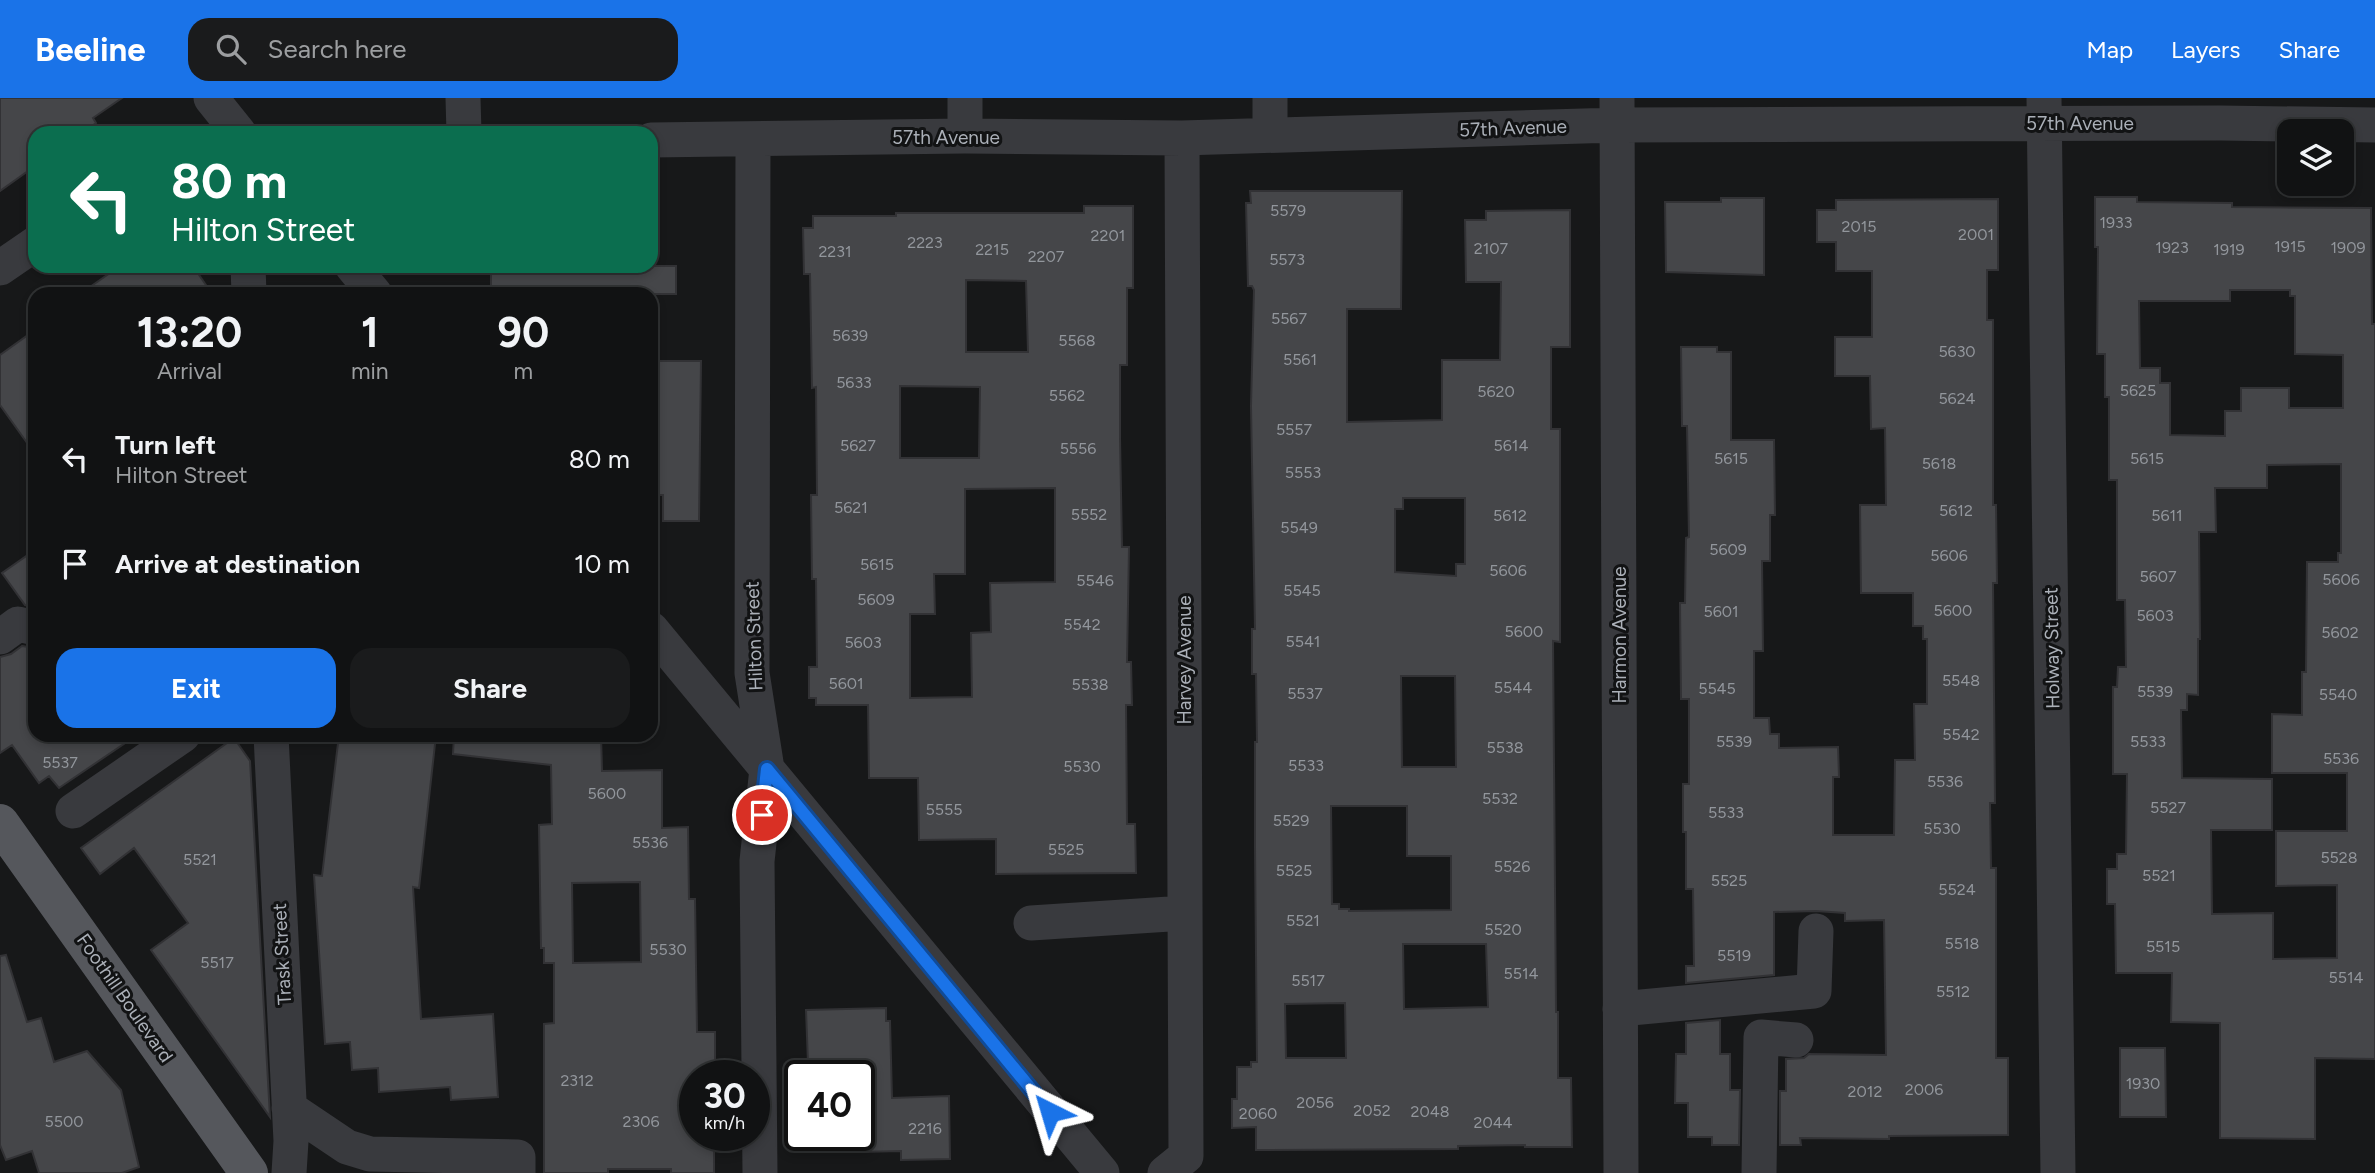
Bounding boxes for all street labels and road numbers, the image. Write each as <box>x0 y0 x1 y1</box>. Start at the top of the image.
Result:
street label: 57th Avenue <box>2026 112 2134 135</box>
street label: 57th Avenue <box>1459 115 1567 141</box>
street label: 57th Avenue <box>892 126 1000 149</box>
street label: Harmon Avenue <box>1608 566 1631 704</box>
street label: Hilton Street <box>741 581 767 691</box>
street label: Holway Street <box>2039 587 2065 709</box>
street label: Harvey Avenue <box>1173 595 1196 725</box>
street label: Trask Street <box>268 903 296 1005</box>
street label: Foothill Boulevard <box>72 929 178 1067</box>

